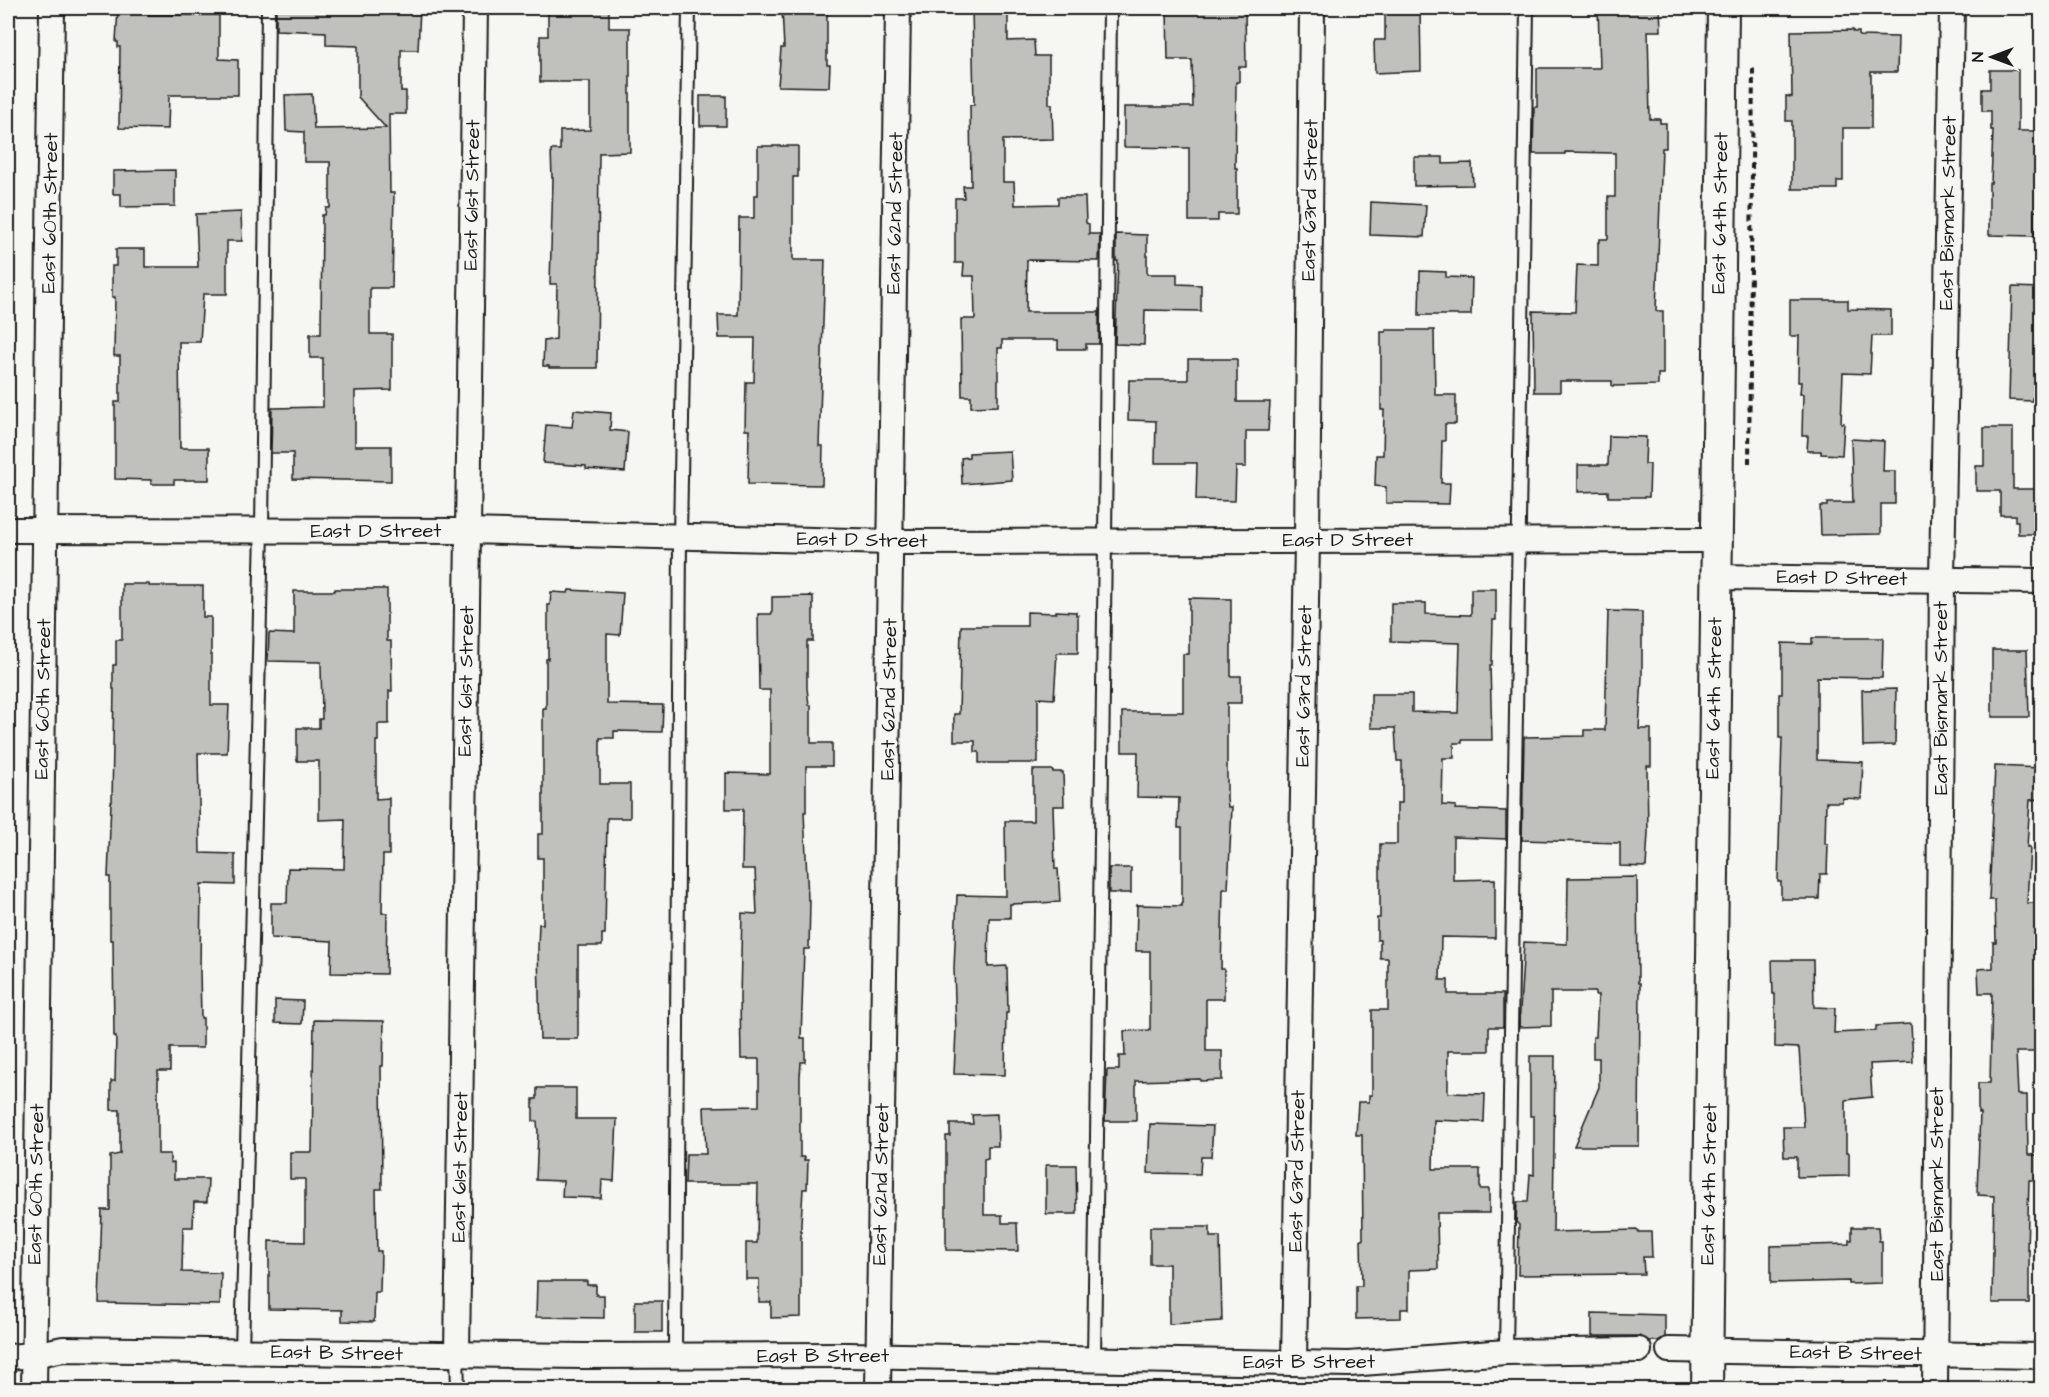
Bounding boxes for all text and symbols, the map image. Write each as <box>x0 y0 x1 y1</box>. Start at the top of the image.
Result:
north arrow <box>1962 27 2022 87</box>
text: N <box>1967 52 1989 62</box>
street label: East Bismark Street <box>1932 116 1964 310</box>
street label: East 61st Street <box>457 119 487 271</box>
street label: East 63rd Street <box>1295 119 1325 281</box>
street label: East 60th Street <box>35 132 65 294</box>
street label: East 62nd Street <box>880 132 910 294</box>
street label: East 64th Street <box>1705 132 1735 294</box>
street label: East D Street <box>311 517 441 545</box>
street label: East D Street <box>796 525 928 555</box>
street label: East D Street <box>1283 526 1413 554</box>
street label: East D Street <box>1776 563 1908 593</box>
street label: East Bismark Street <box>1927 601 1955 795</box>
street label: East 61st Street <box>451 605 481 757</box>
street label: East 63rd Street <box>1289 605 1319 767</box>
street label: East 64th Street <box>1699 617 1729 779</box>
street label: East 60th Street <box>28 618 58 780</box>
street label: East 62nd Street <box>874 618 904 780</box>
street label: East Bismark Street <box>1923 1087 1951 1281</box>
street label: East 63rd Street <box>1282 1090 1312 1252</box>
street label: East 61st Street <box>445 1091 475 1243</box>
street label: East 60th Street <box>21 1103 51 1265</box>
street label: East 62nd Street <box>866 1103 896 1265</box>
street label: East 64th Street <box>1694 1103 1724 1265</box>
street label: East B Street <box>271 1338 403 1368</box>
street label: East B Street <box>1790 1338 1922 1368</box>
street label: East B Street <box>757 1342 889 1370</box>
street label: East B Street <box>1243 1348 1375 1376</box>

